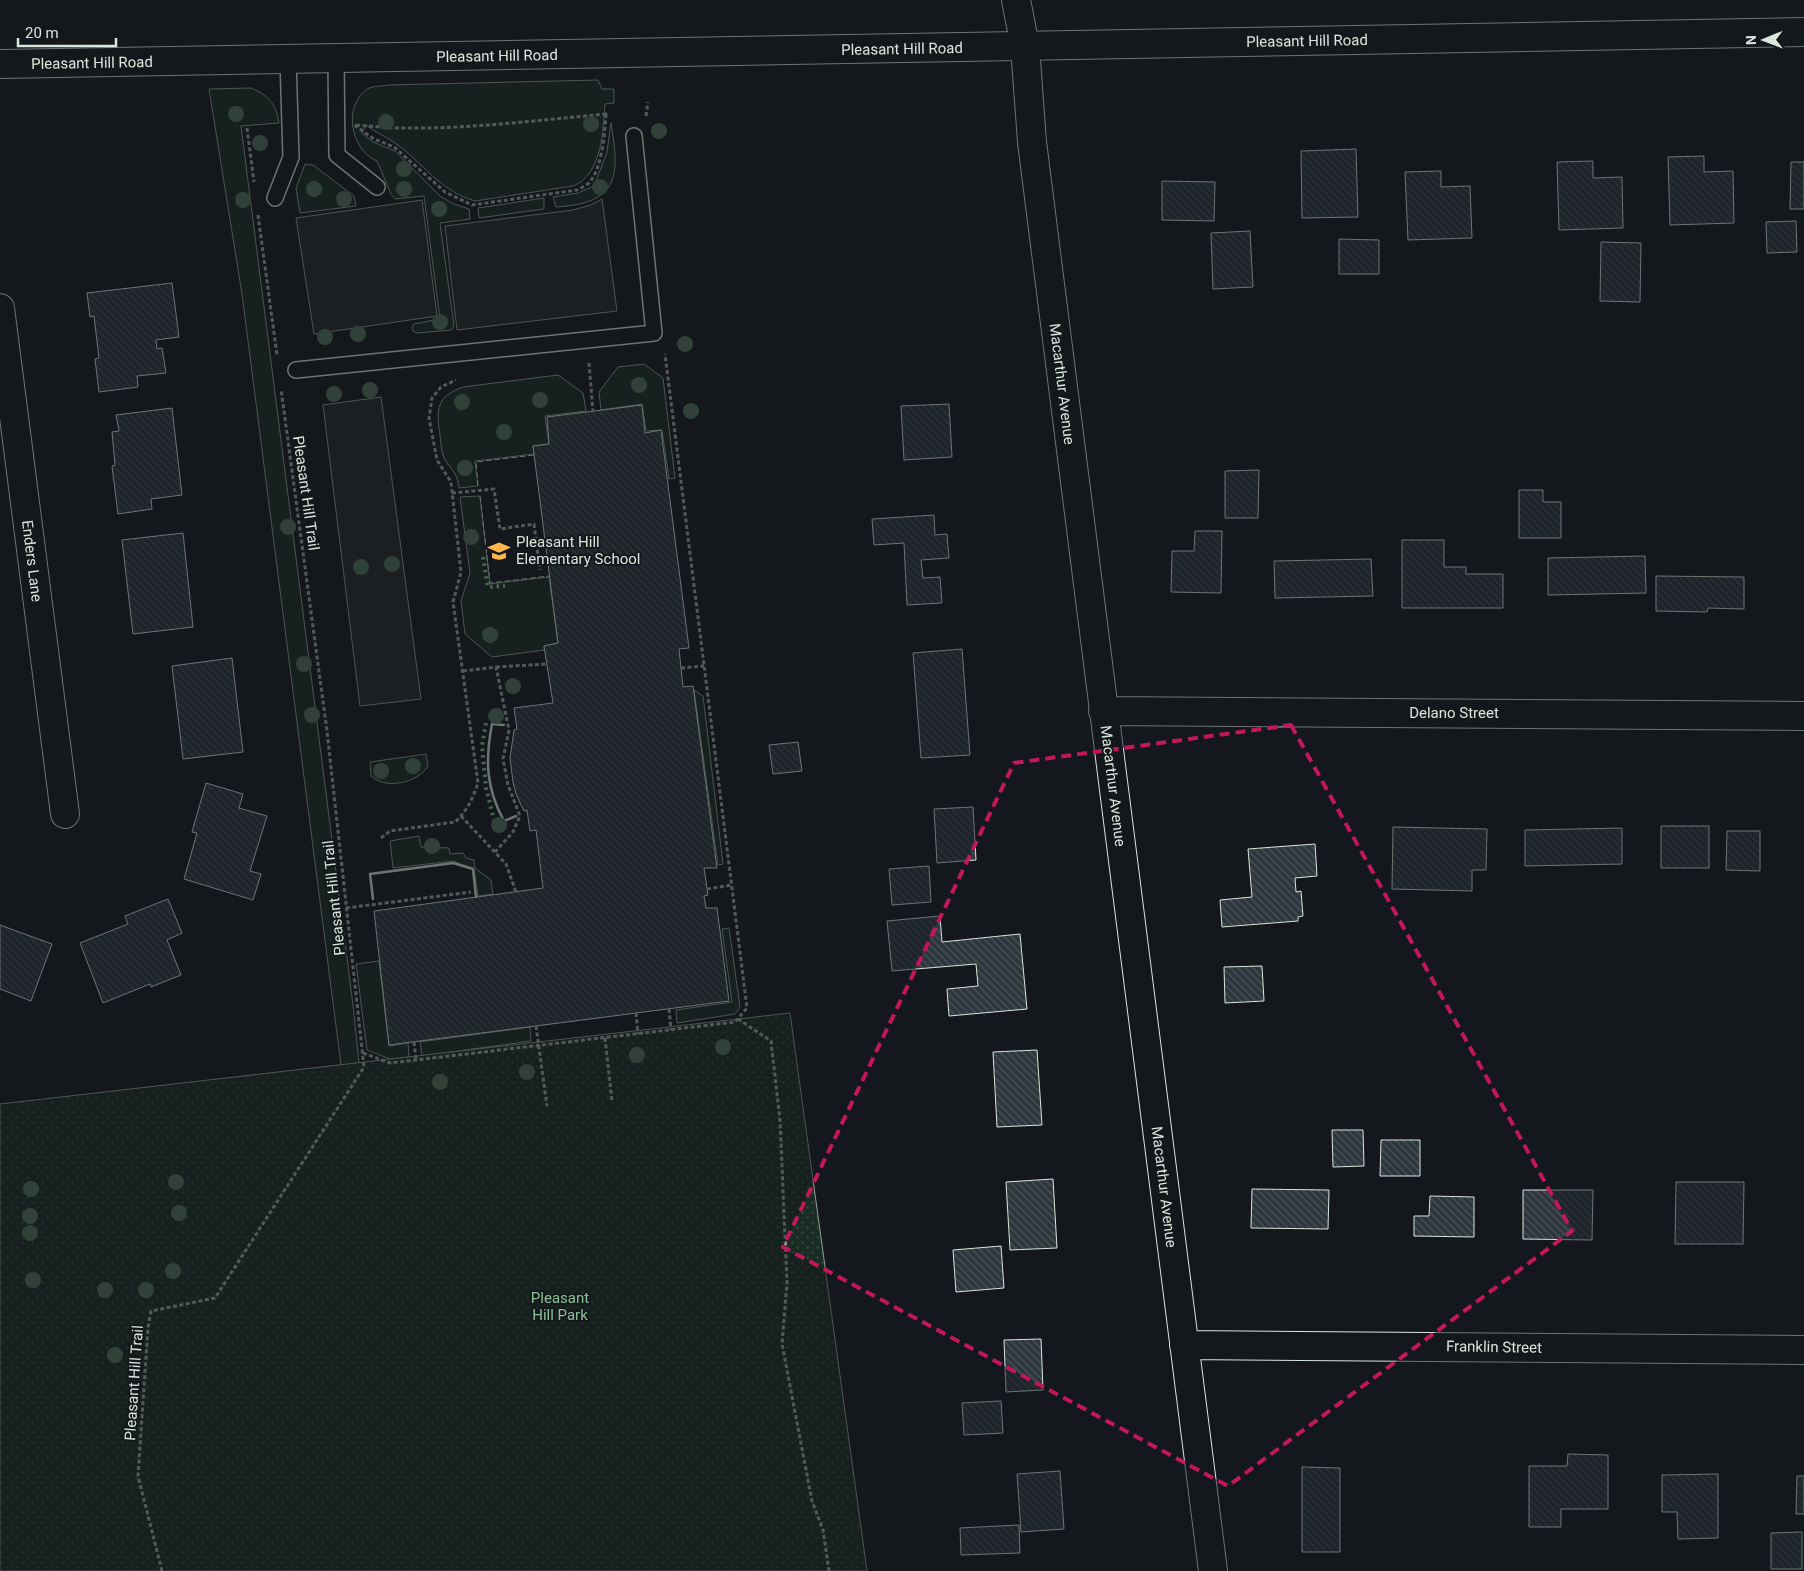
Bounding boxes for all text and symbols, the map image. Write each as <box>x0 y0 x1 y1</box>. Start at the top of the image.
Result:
scale bar <box>18 15 115 47</box>
north arrow <box>1739 15 1789 65</box>
text: 20 m <box>25 24 59 42</box>
street label: Pleasant Hill Road <box>1246 31 1368 51</box>
text: N <box>1743 35 1759 45</box>
street label: Pleasant Hill Road <box>841 39 963 59</box>
street label: Pleasant Hill Road <box>436 46 558 66</box>
street label: Pleasant Hill Road <box>31 53 153 73</box>
street label: Macarthur Avenue <box>1046 322 1078 446</box>
street label: Pleasant Hill Trail <box>289 434 323 552</box>
street label: Enders Lane <box>18 519 46 603</box>
place label: Pleasant Hill Elementary School <box>516 533 640 568</box>
school or university icon: Pleasant Hill Elementary School <box>486 538 512 564</box>
street label: Delano Street <box>1409 704 1499 722</box>
street label: Macarthur Avenue <box>1097 724 1129 848</box>
street label: Pleasant Hill Trail <box>319 839 349 957</box>
street label: Macarthur Avenue <box>1148 1125 1180 1249</box>
park label: Pleasant Hill Park <box>531 1289 589 1324</box>
street label: Pleasant Hill Trail <box>121 1325 147 1441</box>
street label: Franklin Street <box>1446 1337 1542 1357</box>

